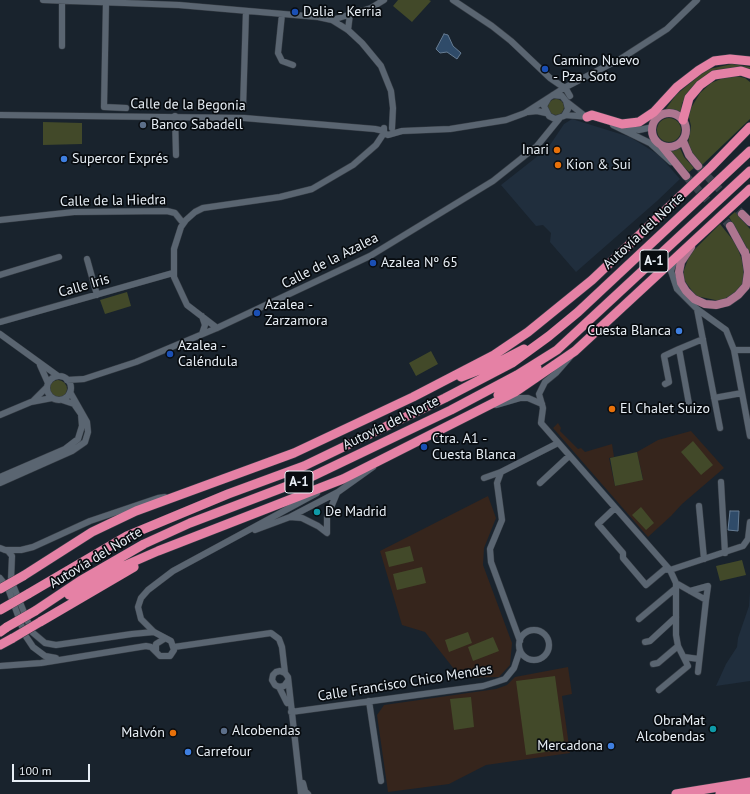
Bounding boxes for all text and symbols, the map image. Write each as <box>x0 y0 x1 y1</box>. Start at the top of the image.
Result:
place label: Dalia - Kerria <box>303 4 382 20</box>
marker: Dalia - Kerria <box>290 7 300 17</box>
place label: Camino Nuevo - Pza. Soto <box>553 53 640 86</box>
marker: Camino Nuevo - Pza. Soto <box>540 64 550 74</box>
street label: Calle de la Begonia <box>130 96 246 114</box>
place label: Banco Sabadell <box>151 117 243 133</box>
marker: Banco Sabadell <box>138 120 148 130</box>
place label: Inari <box>522 142 549 158</box>
marker: Inari <box>552 145 562 155</box>
place label: Supercor Exprés <box>72 151 168 167</box>
marker: Supercor Exprés <box>59 154 69 164</box>
place label: Kion & Sui <box>566 157 631 173</box>
marker: Kion & Sui <box>553 160 563 170</box>
street label: Autovía del Norte <box>600 189 688 273</box>
street label: Calle de la Hiedra <box>60 192 166 210</box>
street label: Calle de la Azalea <box>279 229 381 293</box>
road number: A-1 <box>640 250 668 272</box>
place label: Azalea Nº 65 <box>381 255 458 271</box>
marker: Azalea Nº 65 <box>368 258 378 268</box>
street label: Calle Iris <box>57 271 111 301</box>
place label: Azalea - Zarzamora <box>265 297 328 330</box>
marker: Azalea - Zarzamora <box>252 308 262 318</box>
place label: Cuesta Blanca <box>587 323 671 339</box>
marker: Cuesta Blanca <box>674 326 684 336</box>
place label: Azalea - Caléndula <box>178 338 238 370</box>
marker: Azalea - Caléndula <box>165 349 175 359</box>
street label: Autovía del Norte <box>340 392 442 454</box>
place label: El Chalet Suizo <box>620 401 710 417</box>
marker: El Chalet Suizo <box>607 404 617 414</box>
place label: Ctra. A1 - Cuesta Blanca <box>432 431 516 464</box>
marker: Ctra. A1 - Cuesta Blanca <box>419 442 429 452</box>
road number: A-1 <box>285 471 313 493</box>
place label: De Madrid <box>325 504 387 520</box>
marker: De Madrid <box>312 507 322 517</box>
street label: Autovía del Norte <box>47 524 145 592</box>
street label: Calle Francisco Chico Mendes <box>317 661 493 705</box>
place label: ObraMat Alcobendas <box>637 713 705 746</box>
place label: Alcobendas <box>232 723 300 739</box>
marker: ObraMat Alcobendas <box>708 724 718 734</box>
place label: Malvón <box>121 725 165 741</box>
marker: Alcobendas <box>219 726 229 736</box>
marker: Malvón <box>168 728 178 738</box>
place label: Mercadona <box>537 738 603 754</box>
marker: Mercadona <box>606 741 616 751</box>
place label: Carrefour <box>196 744 251 760</box>
marker: Carrefour <box>183 747 193 757</box>
scale bar <box>14 756 92 782</box>
text: 100 m <box>19 763 52 778</box>

